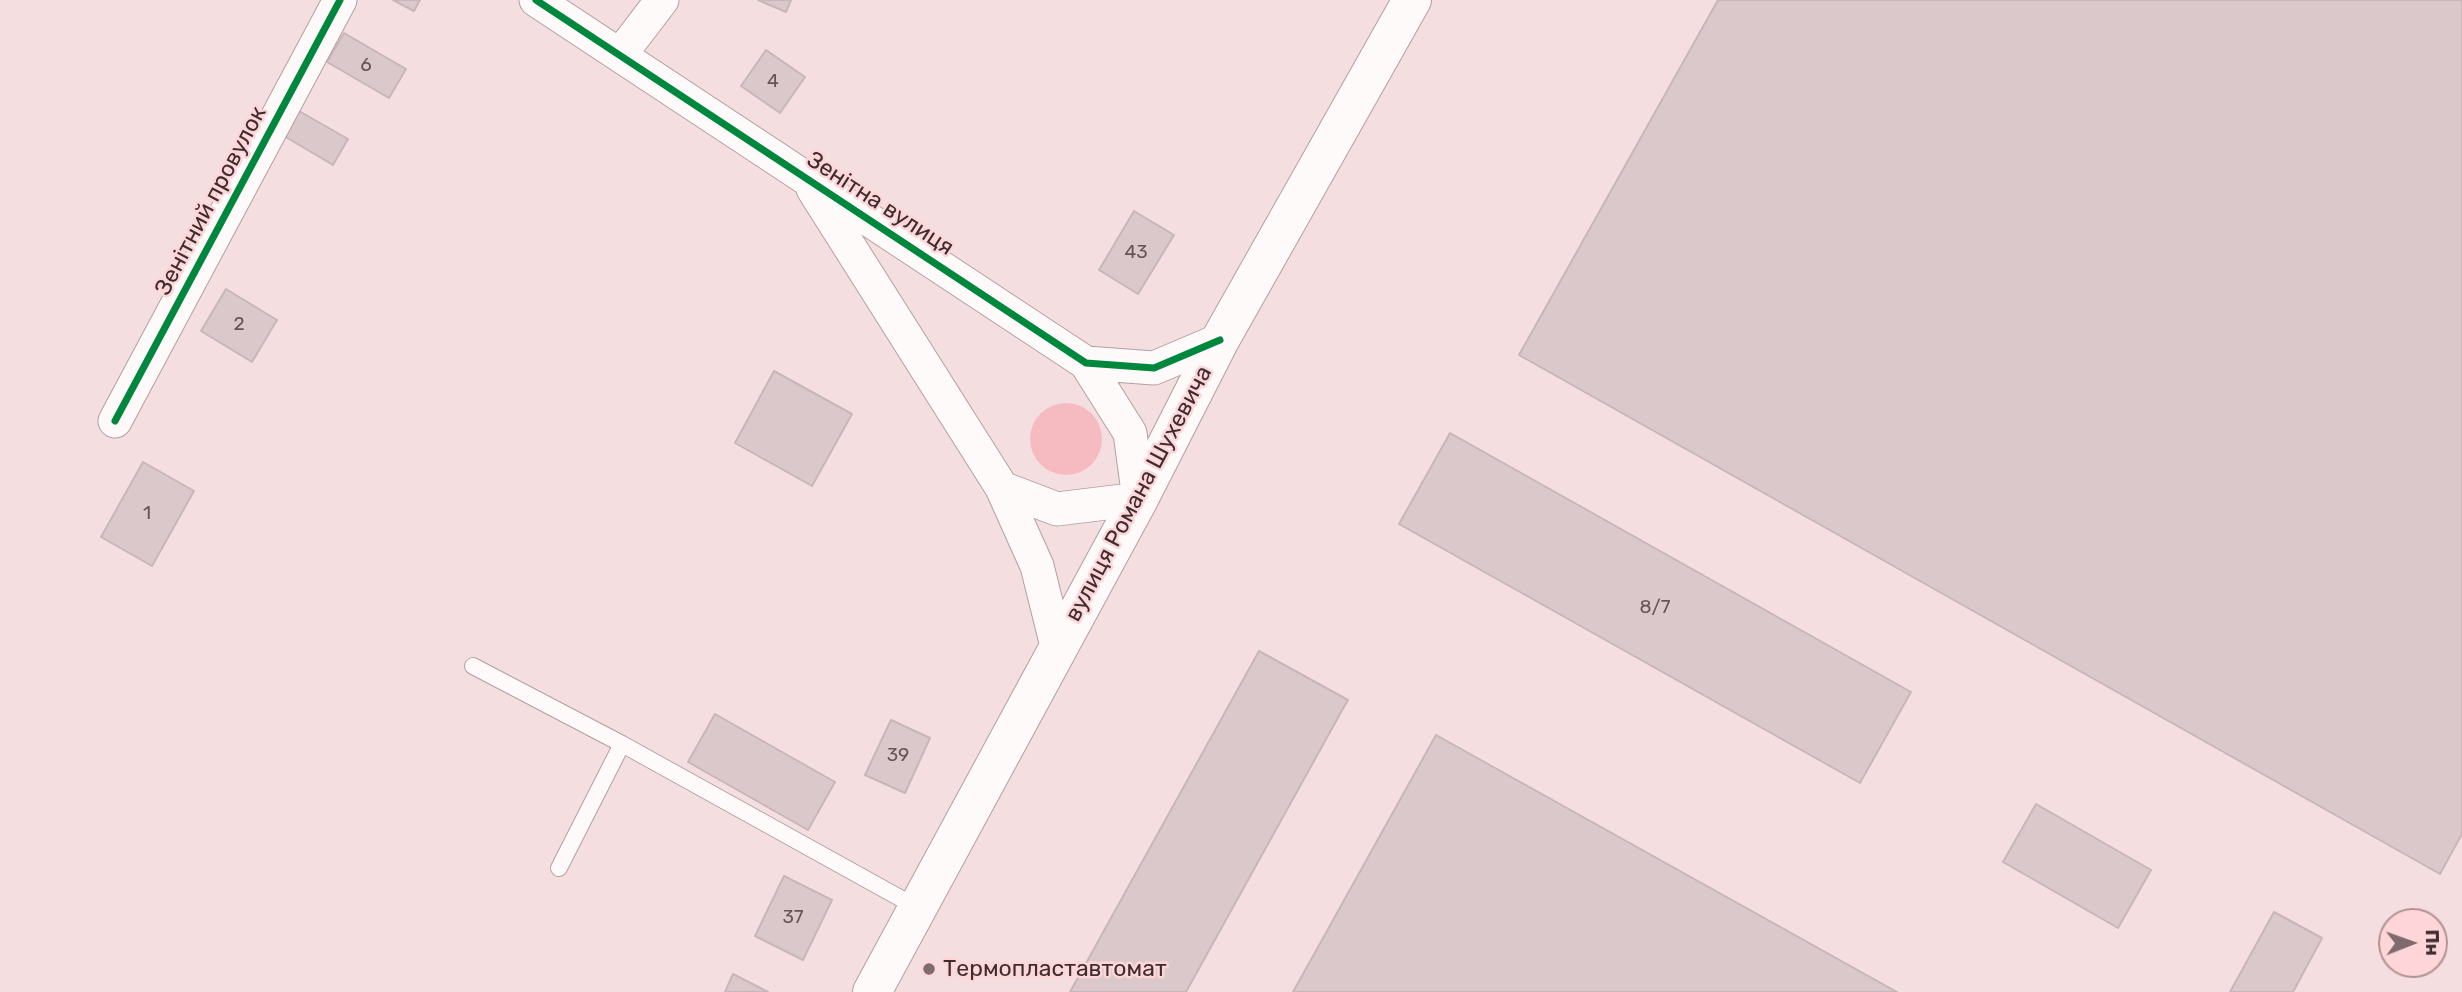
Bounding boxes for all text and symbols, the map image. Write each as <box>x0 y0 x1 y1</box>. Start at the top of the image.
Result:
house number: 6 <box>360 55 372 77</box>
house number: 4 <box>767 71 779 93</box>
street label: Зенітний провулок <box>149 102 273 300</box>
street label: Зенітна вулиця <box>801 146 959 262</box>
house number: 43 <box>1124 242 1148 264</box>
house number: 2 <box>233 314 245 336</box>
street label: вулиця Романа Шухевича <box>1060 362 1218 626</box>
house number: 1 <box>143 503 151 525</box>
house number: 8/7 <box>1640 597 1670 619</box>
house number: 39 <box>887 745 909 767</box>
house number: 37 <box>782 907 804 929</box>
north arrow <box>2378 908 2448 978</box>
text: Пн <box>2421 929 2444 956</box>
place label: Термопластавтомат <box>943 955 1167 983</box>
marker: Термопластавтомат <box>921 961 937 977</box>

